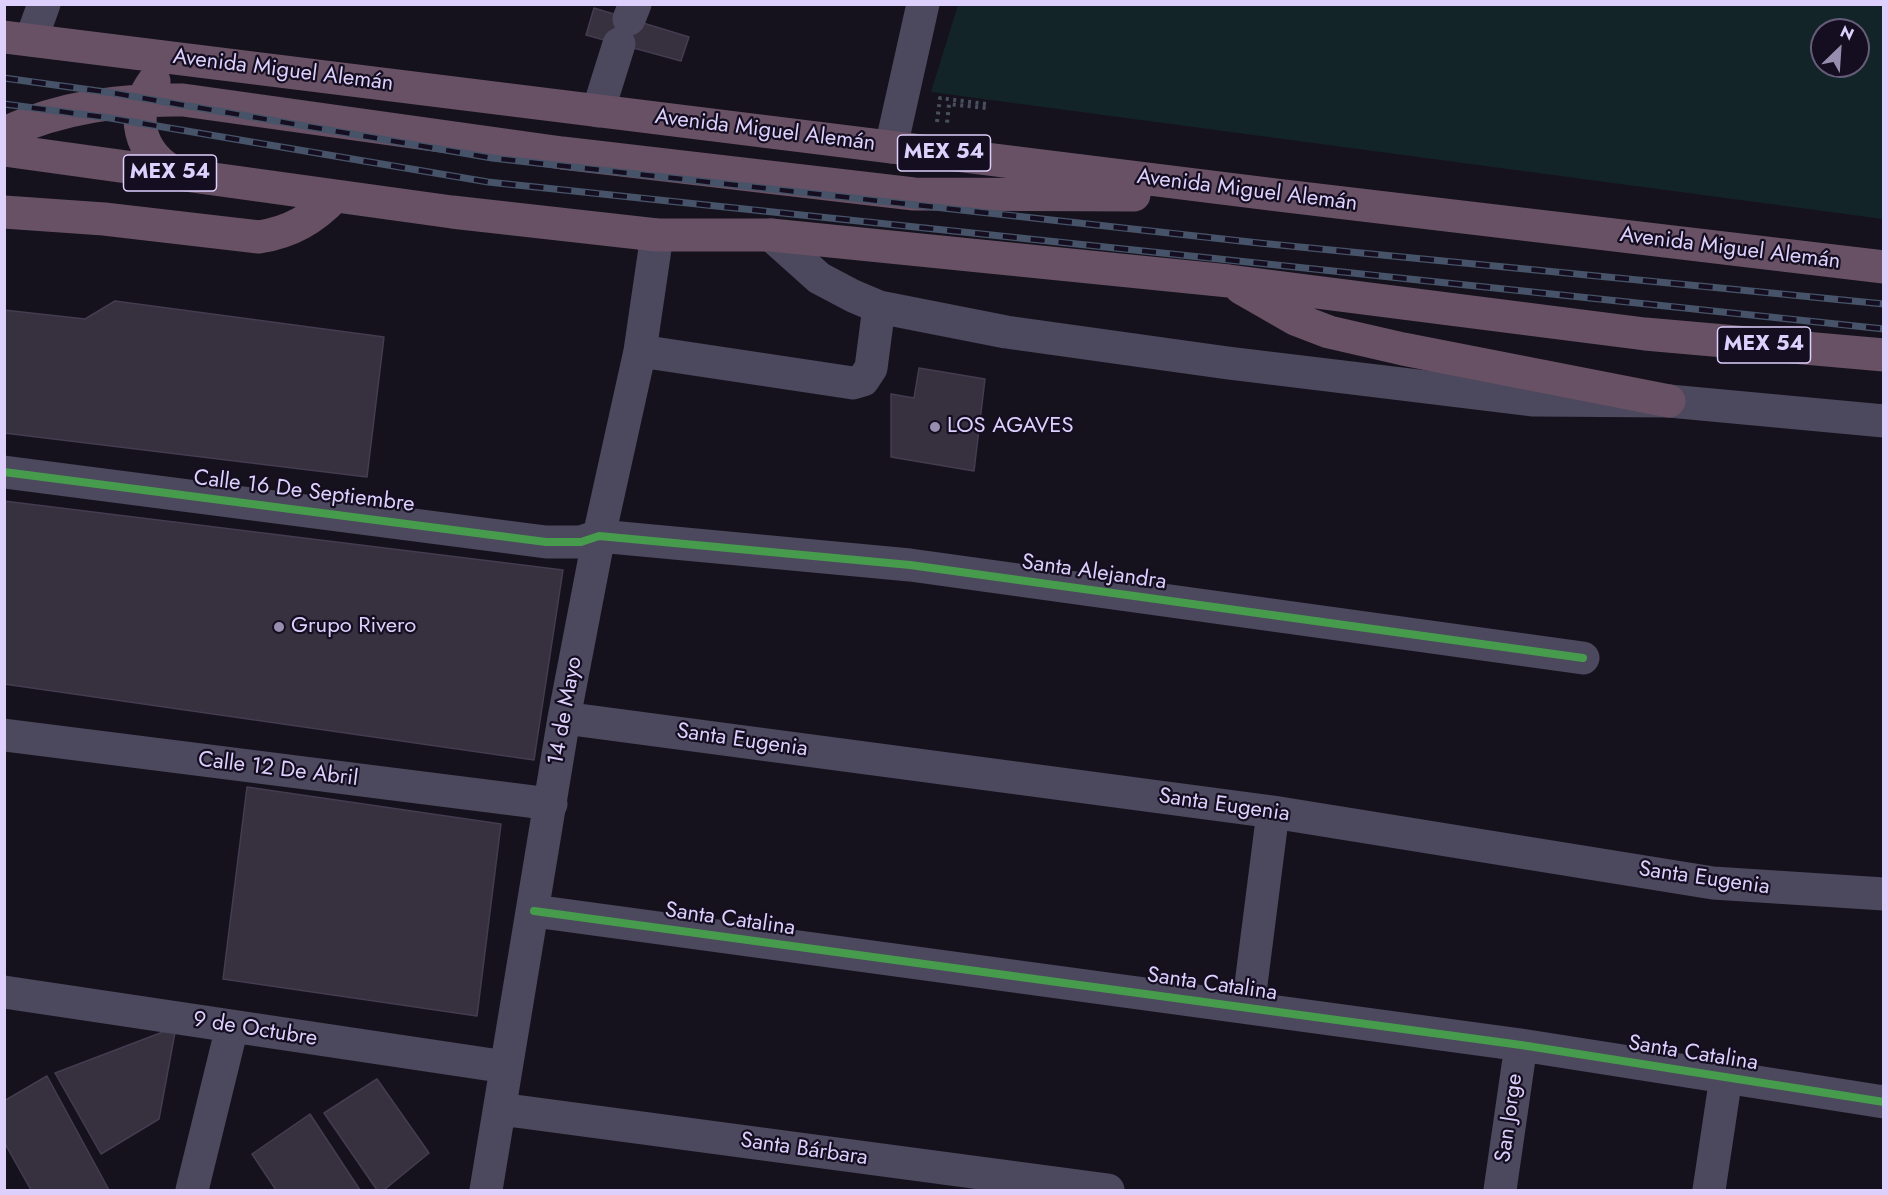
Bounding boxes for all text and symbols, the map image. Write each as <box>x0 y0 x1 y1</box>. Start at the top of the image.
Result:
north arrow <box>1810 18 1870 78</box>
text: N <box>1836 20 1858 46</box>
street label: Avenida Miguel Alemán <box>171 44 395 98</box>
street label: Avenida Miguel Alemán <box>653 104 877 158</box>
road number: MEX 54 <box>898 135 990 171</box>
road number: MEX 54 <box>124 155 216 191</box>
street label: Avenida Miguel Alemán <box>1135 164 1359 218</box>
street label: Avenida Miguel Alemán <box>1618 222 1842 276</box>
road number: MEX 54 <box>1718 327 1810 363</box>
place label: LOS AGAVES <box>947 414 1074 440</box>
marker: LOS AGAVES <box>928 420 942 434</box>
street label: Calle 16 De Septiembre <box>192 465 416 519</box>
street label: Santa Alejandra <box>1020 550 1168 596</box>
place label: Grupo Rivero <box>291 614 416 640</box>
marker: Grupo Rivero <box>272 620 286 634</box>
street label: 14 de Mayo <box>543 655 589 767</box>
street label: Santa Eugenia <box>675 719 809 763</box>
street label: Calle 12 De Abril <box>196 747 360 793</box>
street label: Santa Eugenia <box>1157 784 1291 828</box>
street label: Santa Eugenia <box>1637 857 1771 901</box>
street label: Santa Catalina <box>663 898 797 942</box>
street label: Santa Catalina <box>1145 963 1279 1007</box>
street label: 9 de Octubre <box>191 1007 319 1053</box>
street label: Santa Catalina <box>1626 1031 1760 1077</box>
street label: San Jorge <box>1491 1072 1529 1164</box>
street label: Santa Bárbara <box>739 1128 869 1172</box>

